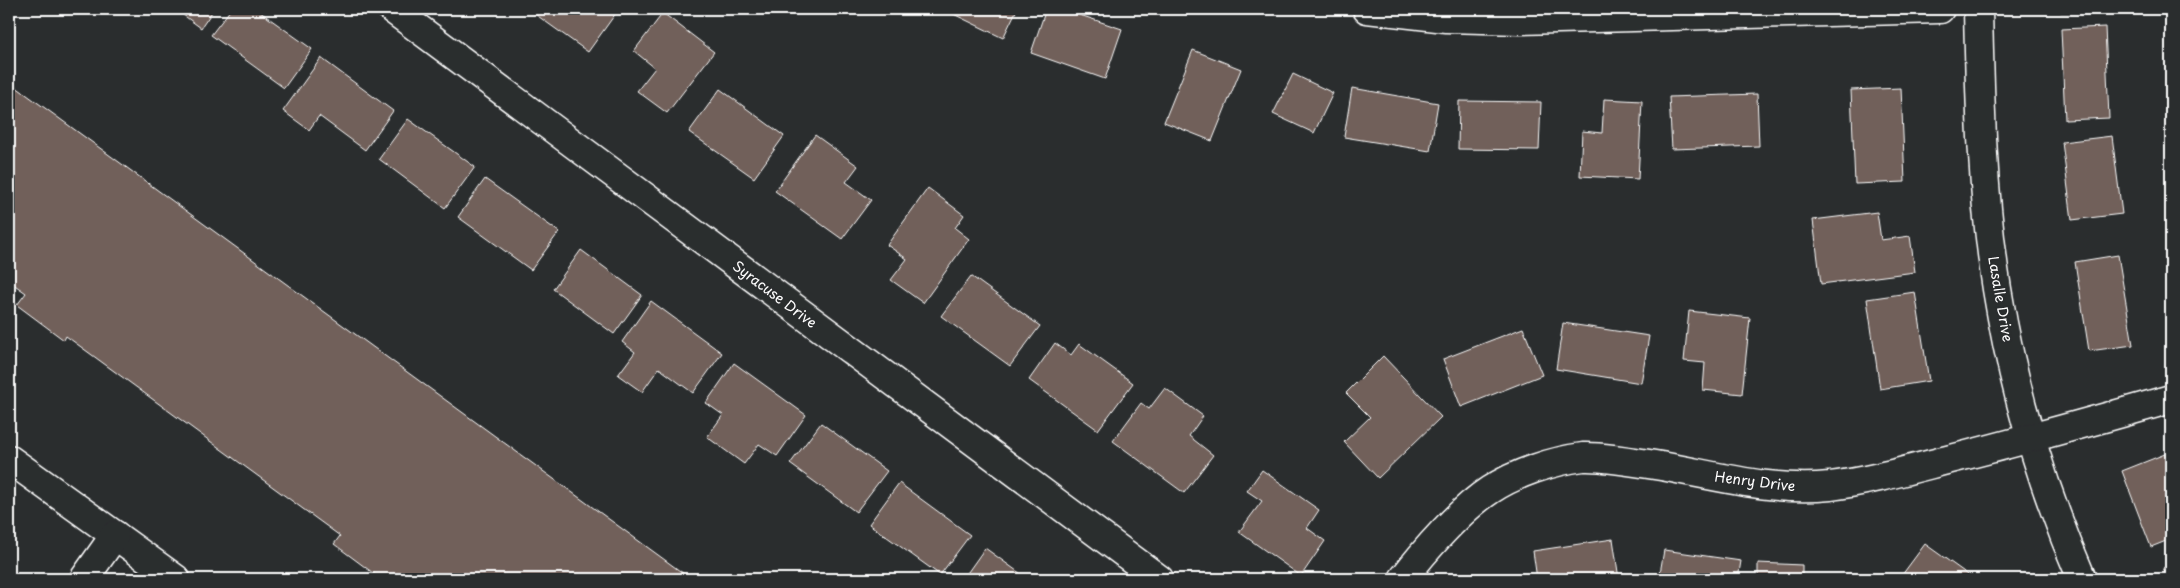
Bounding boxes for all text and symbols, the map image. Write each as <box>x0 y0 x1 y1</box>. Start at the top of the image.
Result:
street label: Syracuse Drive <box>728 255 822 333</box>
street label: Lasalle Drive <box>1983 255 2019 343</box>
street label: Henry Drive <box>1713 466 1797 496</box>

